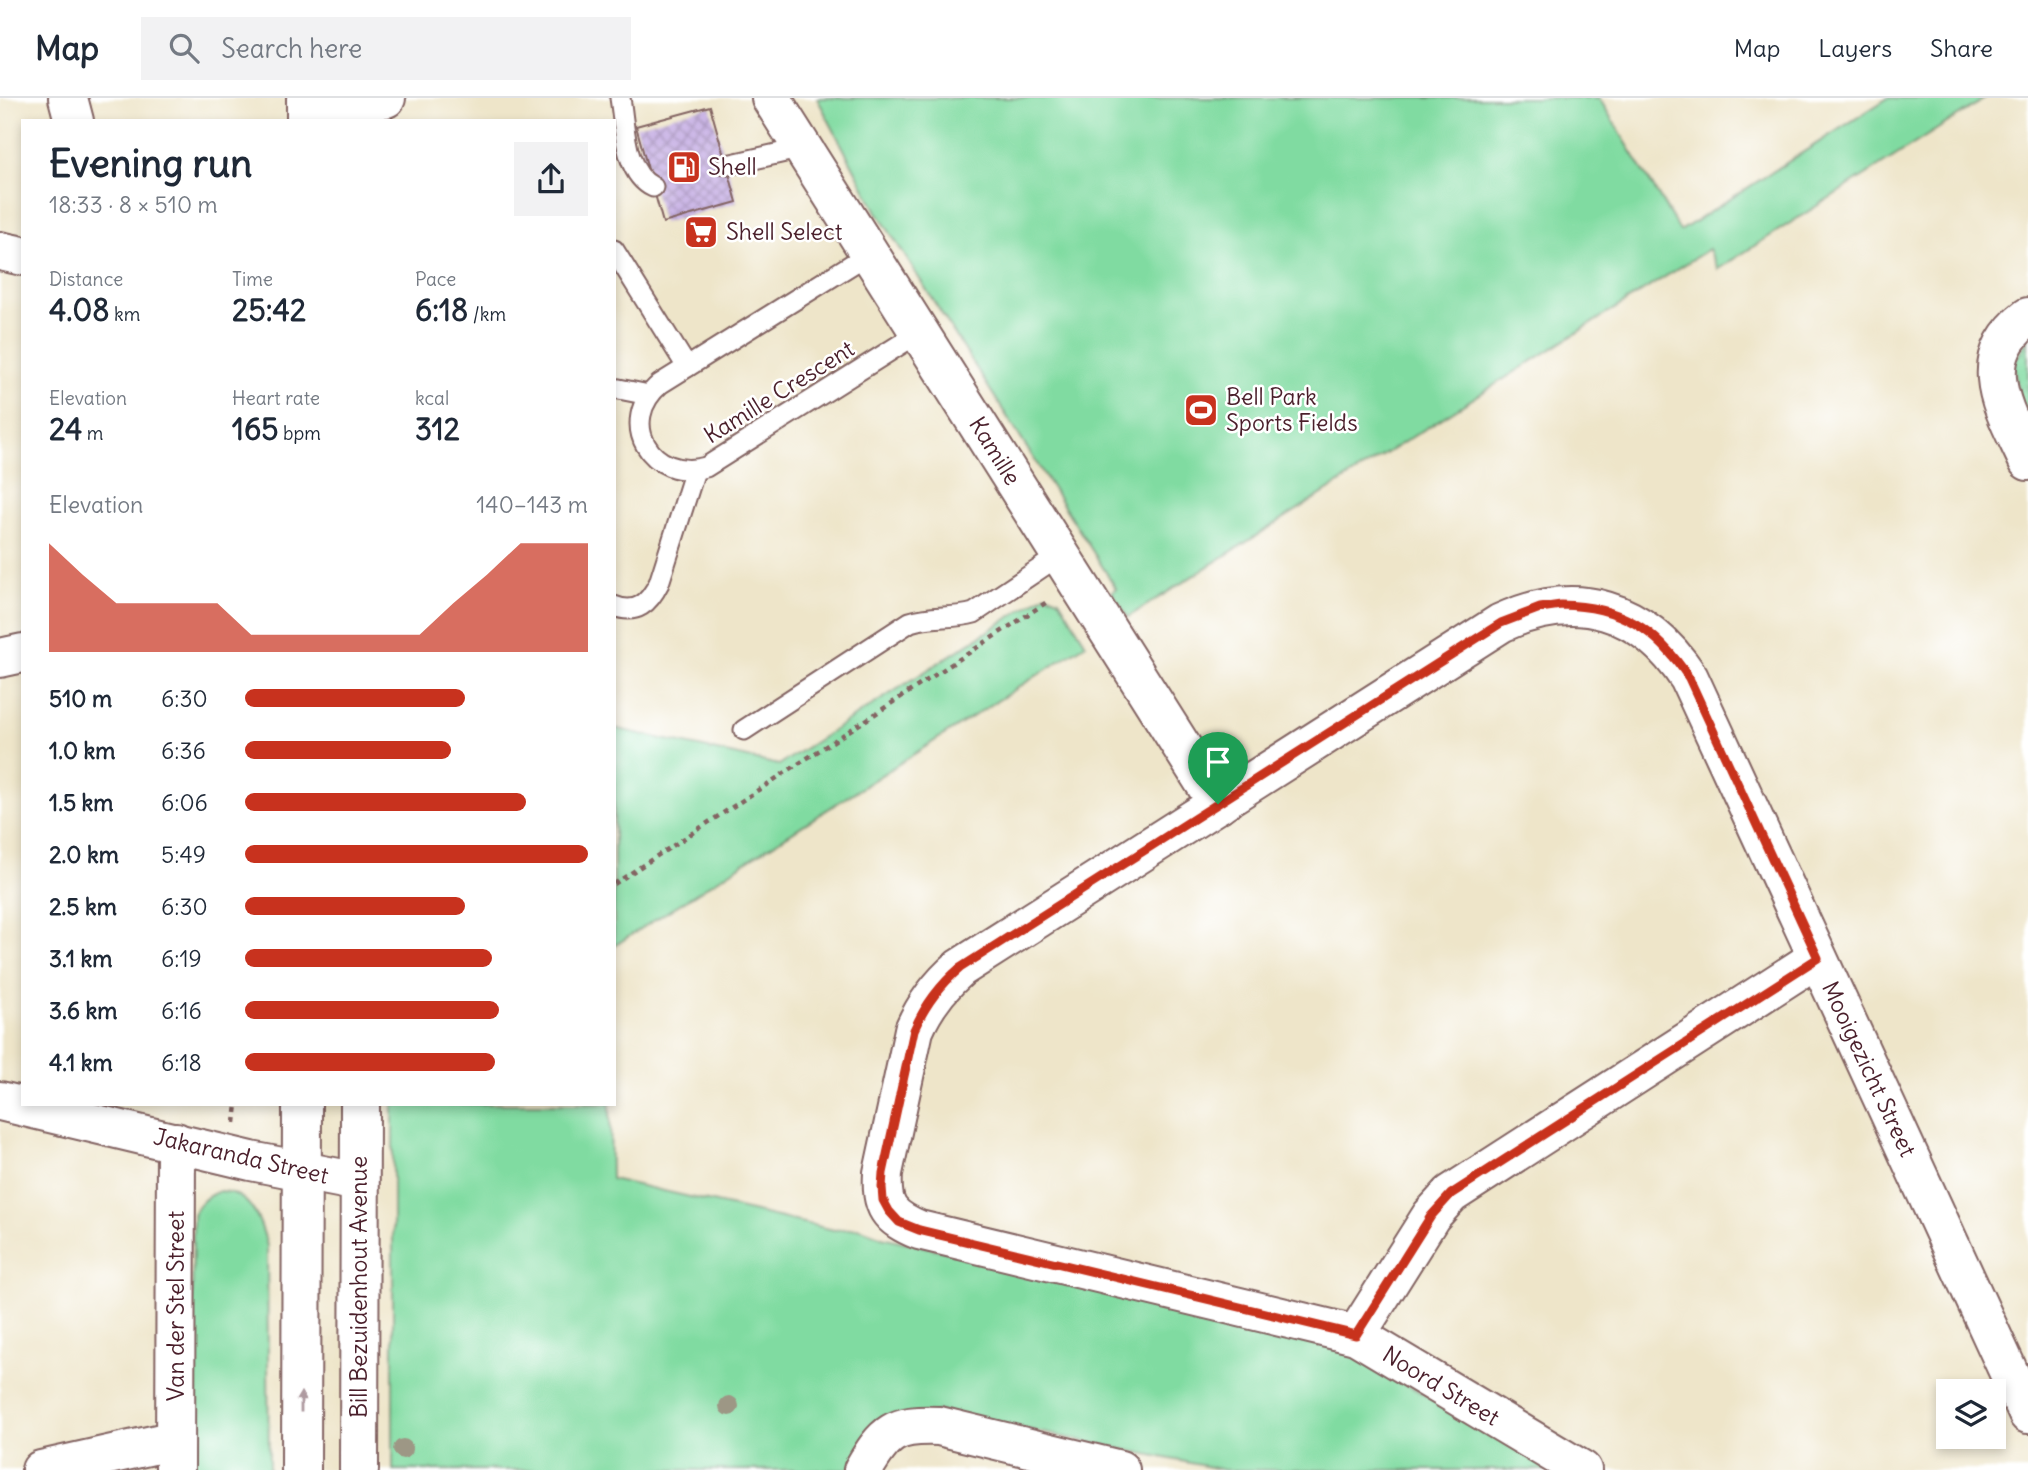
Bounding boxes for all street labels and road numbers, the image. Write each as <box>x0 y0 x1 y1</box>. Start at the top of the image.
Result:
street label: Kamille Crescent <box>698 334 859 449</box>
street label: Kamille <box>963 411 1028 490</box>
street label: Mooigezicht Street <box>1816 976 1923 1161</box>
street label: Jakaranda Street <box>151 1121 332 1190</box>
street label: Bill Bezuidenhout Avenue <box>344 1156 373 1418</box>
street label: Van der Stel Street <box>161 1211 190 1401</box>
street label: Noord Street <box>1378 1339 1505 1432</box>

